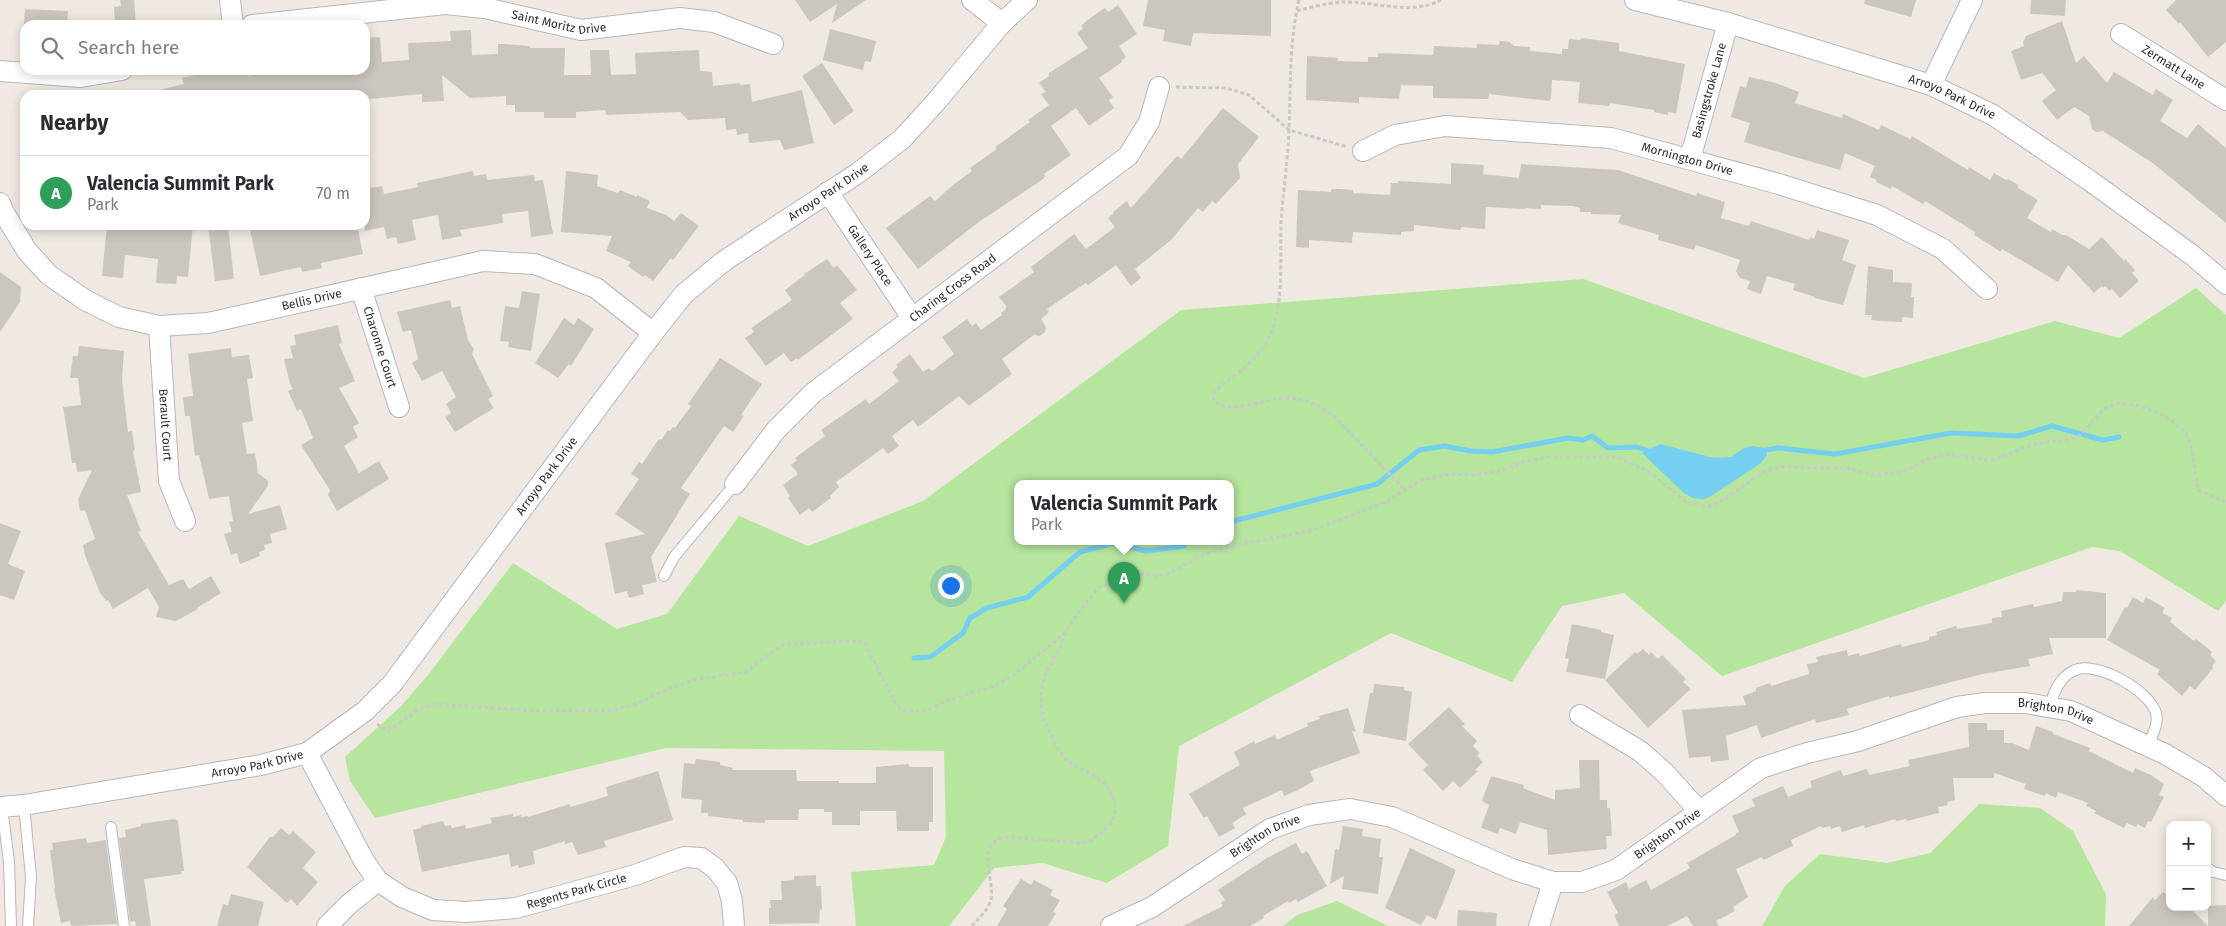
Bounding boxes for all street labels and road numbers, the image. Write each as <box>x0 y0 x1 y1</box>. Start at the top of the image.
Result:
street label: Saint Moritz Drive <box>510 7 607 37</box>
street label: Basingstroke Lane <box>1689 41 1729 140</box>
street label: Zermatt Lane <box>2139 42 2208 92</box>
street label: Arroyo Park Drive <box>1907 72 1998 122</box>
street label: Mornington Drive <box>1640 140 1735 178</box>
street label: Arroyo Park Drive <box>786 160 872 224</box>
street label: Gallery Place <box>845 222 895 288</box>
street label: Charing Cross Road <box>907 251 999 325</box>
street label: Bellis Drive <box>280 286 343 313</box>
street label: Charonne Court <box>360 305 400 390</box>
street label: Berault Court <box>156 388 175 462</box>
street label: Arroyo Park Drive <box>513 434 580 518</box>
street label: Brighton Drive <box>2018 696 2096 727</box>
street label: Arroyo Park Drive <box>210 747 305 780</box>
street label: Brighton Drive <box>1631 806 1703 862</box>
street label: Brighton Drive <box>1227 812 1302 861</box>
street label: Regents Park Circle <box>525 871 628 912</box>

